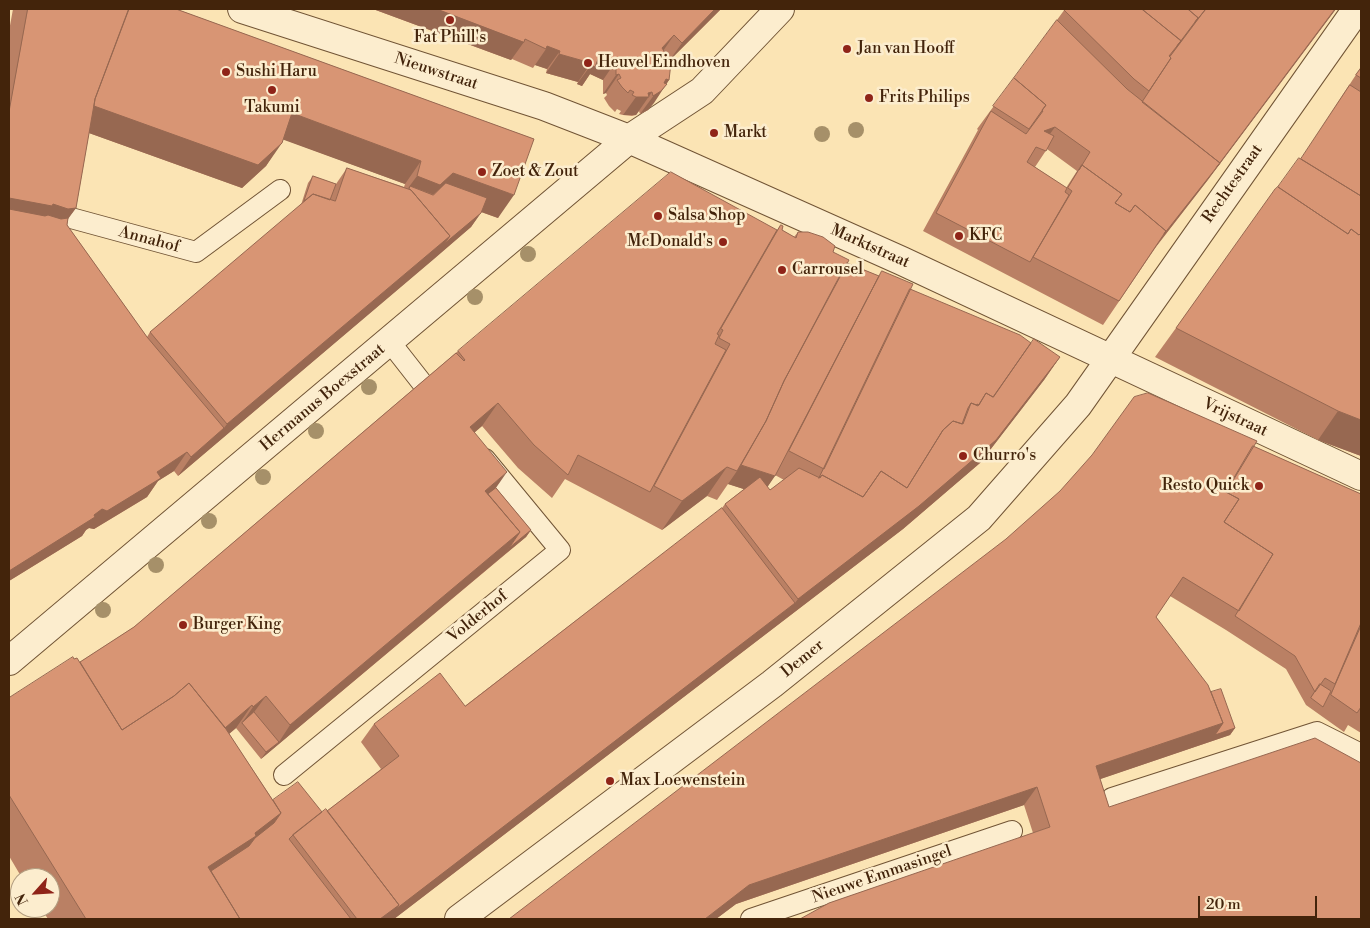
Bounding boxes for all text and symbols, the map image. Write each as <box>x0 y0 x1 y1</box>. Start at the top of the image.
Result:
marker: Fat Phill's <box>444 14 456 26</box>
place label: Fat Phill's <box>414 28 486 48</box>
place label: Jan van Hooff <box>857 39 954 59</box>
marker: Jan van Hooff <box>841 43 853 55</box>
street label: Nieuwstraat <box>392 49 480 95</box>
place label: Heuvel Eindhoven <box>598 53 730 73</box>
marker: Heuvel Eindhoven <box>582 57 594 69</box>
place label: Sushi Haru <box>236 62 317 82</box>
marker: Sushi Haru <box>220 66 232 78</box>
marker: Takumi <box>266 84 278 96</box>
place label: Frits Philips <box>879 88 970 108</box>
marker: Frits Philips <box>863 92 875 104</box>
place label: Takumi <box>244 98 300 118</box>
place label: Markt <box>724 123 767 143</box>
marker: Markt <box>708 127 720 139</box>
street label: Rechtestraat <box>1199 141 1267 227</box>
place label: Zoet & Zout <box>492 162 579 182</box>
marker: Zoet & Zout <box>476 166 488 178</box>
place label: Salsa Shop <box>668 206 745 226</box>
marker: Salsa Shop <box>652 210 664 222</box>
street label: Marktstraat <box>828 221 912 273</box>
street label: Annahof <box>116 223 182 257</box>
place label: KFC <box>969 226 1002 246</box>
marker: KFC <box>953 230 965 242</box>
place label: McDonald's <box>627 232 713 252</box>
marker: McDonald's <box>717 236 729 248</box>
place label: Carrousel <box>792 260 863 280</box>
marker: Carrousel <box>776 264 788 276</box>
street label: Hermanus Boexstraat <box>257 340 389 456</box>
street label: Vrijstraat <box>1199 395 1271 441</box>
place label: Churro's <box>973 446 1036 466</box>
marker: Churro's <box>957 450 969 462</box>
place label: Resto Quick <box>1162 476 1249 496</box>
marker: Resto Quick <box>1253 480 1265 492</box>
street label: Volderhof <box>444 587 512 647</box>
place label: Burger King <box>193 615 281 635</box>
marker: Burger King <box>177 619 189 631</box>
street label: Demer <box>778 636 828 682</box>
place label: Max Loewenstein <box>620 771 745 791</box>
marker: Max Loewenstein <box>604 775 616 787</box>
street label: Nieuwe Emmasingel <box>810 842 954 908</box>
north arrow <box>10 868 60 918</box>
scale bar <box>1200 886 1319 918</box>
text: N <box>12 890 33 908</box>
text: 20 m <box>1206 895 1241 914</box>

